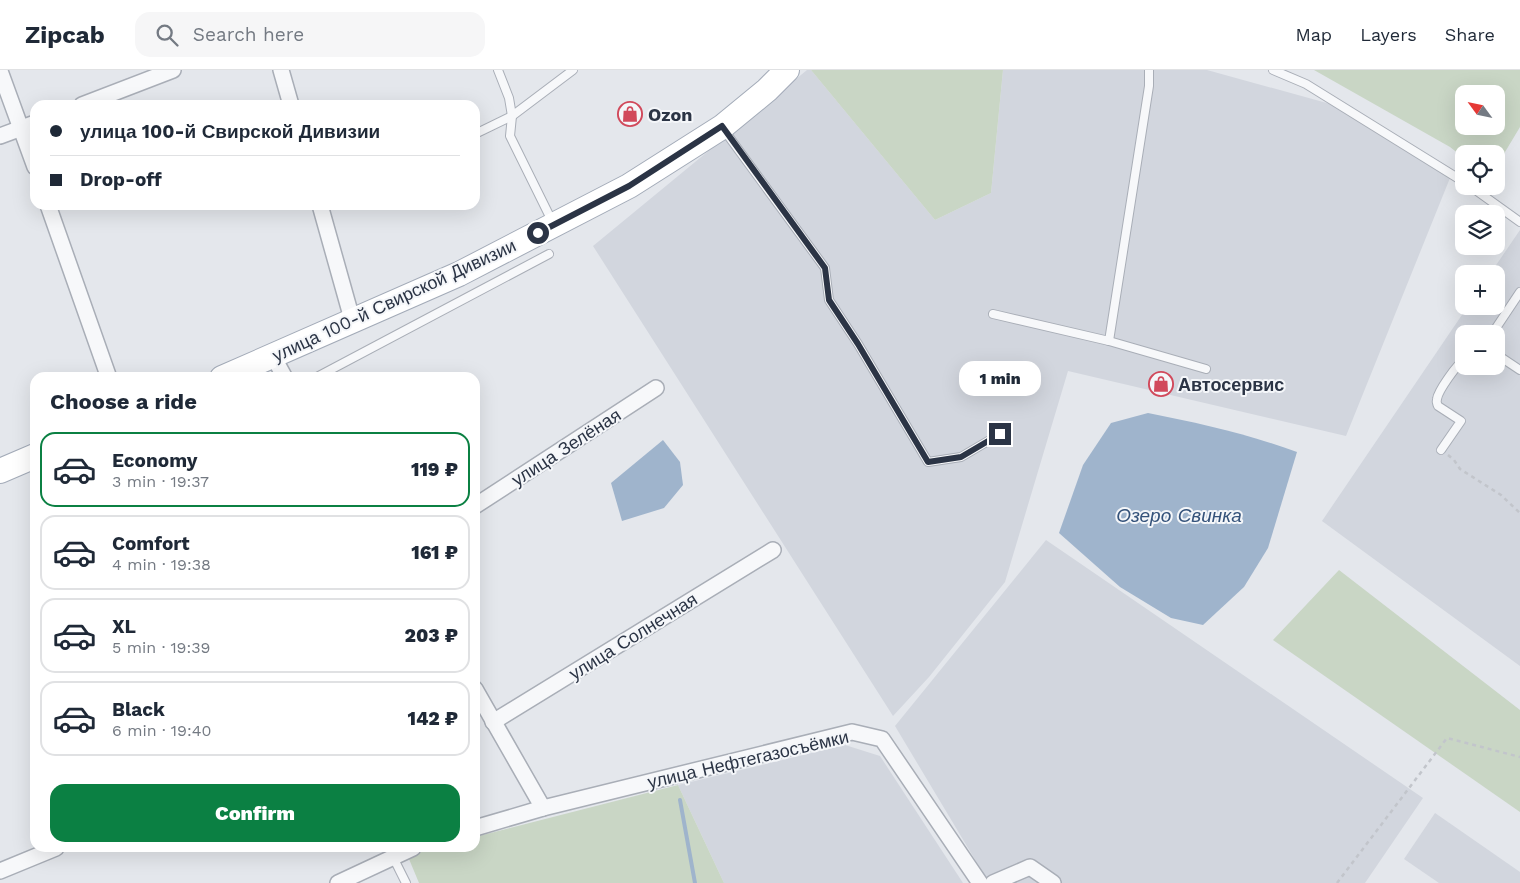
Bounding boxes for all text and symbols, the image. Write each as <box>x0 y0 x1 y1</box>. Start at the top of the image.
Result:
search box <box>135 12 485 57</box>
text: Zipcab <box>25 21 105 49</box>
icon: search <box>153 21 181 49</box>
text: Search here <box>193 23 304 46</box>
text: Map <box>1295 24 1332 45</box>
text: Layers <box>1360 24 1417 45</box>
text: Share <box>1445 24 1495 45</box>
north arrow <box>1455 85 1505 135</box>
map controls <box>1455 85 1505 375</box>
shop icon: Ozon <box>617 101 643 127</box>
place label: Ozon <box>648 104 692 125</box>
text: улица 100-й Свирской Дивизии <box>80 120 380 143</box>
button: locate <box>1455 145 1505 195</box>
text: Drop-off <box>80 168 162 191</box>
button: layers <box>1455 205 1505 255</box>
route start <box>527 222 549 244</box>
street label: улица 100-й Свирской Дивизии <box>269 234 519 366</box>
button: + <box>1455 265 1505 315</box>
button: − <box>1455 325 1505 375</box>
callout: 1 min <box>959 362 1041 396</box>
text: 1 min <box>979 369 1021 388</box>
shop icon: Автосервис <box>1148 371 1174 397</box>
place label: Автосервис <box>1178 374 1284 395</box>
text: Choose a ride <box>50 389 197 414</box>
street label: улица Зелёная <box>507 404 625 490</box>
route end <box>989 423 1011 445</box>
icon: car <box>52 447 97 492</box>
text: Economy <box>112 449 197 472</box>
text: 119 ₽ <box>411 458 458 481</box>
text: 3 min · 19:37 <box>112 472 209 491</box>
water label: Озеро Свинка <box>1116 504 1242 527</box>
icon: car <box>52 530 97 575</box>
text: Comfort <box>112 532 190 555</box>
text: 161 ₽ <box>411 541 458 564</box>
text: 4 min · 19:38 <box>112 555 211 574</box>
street label: улица Солнечная <box>565 588 701 684</box>
icon: car <box>52 613 97 658</box>
text: XL <box>112 615 136 638</box>
text: 203 ₽ <box>405 624 458 647</box>
text: 5 min · 19:39 <box>112 638 210 657</box>
icon: car <box>52 696 97 741</box>
text: Black <box>112 698 165 721</box>
text: 142 ₽ <box>407 707 458 730</box>
text: 6 min · 19:40 <box>112 721 211 740</box>
street label: улица Нефтегазосъёмки <box>645 726 851 792</box>
button: Confirm <box>50 784 460 842</box>

